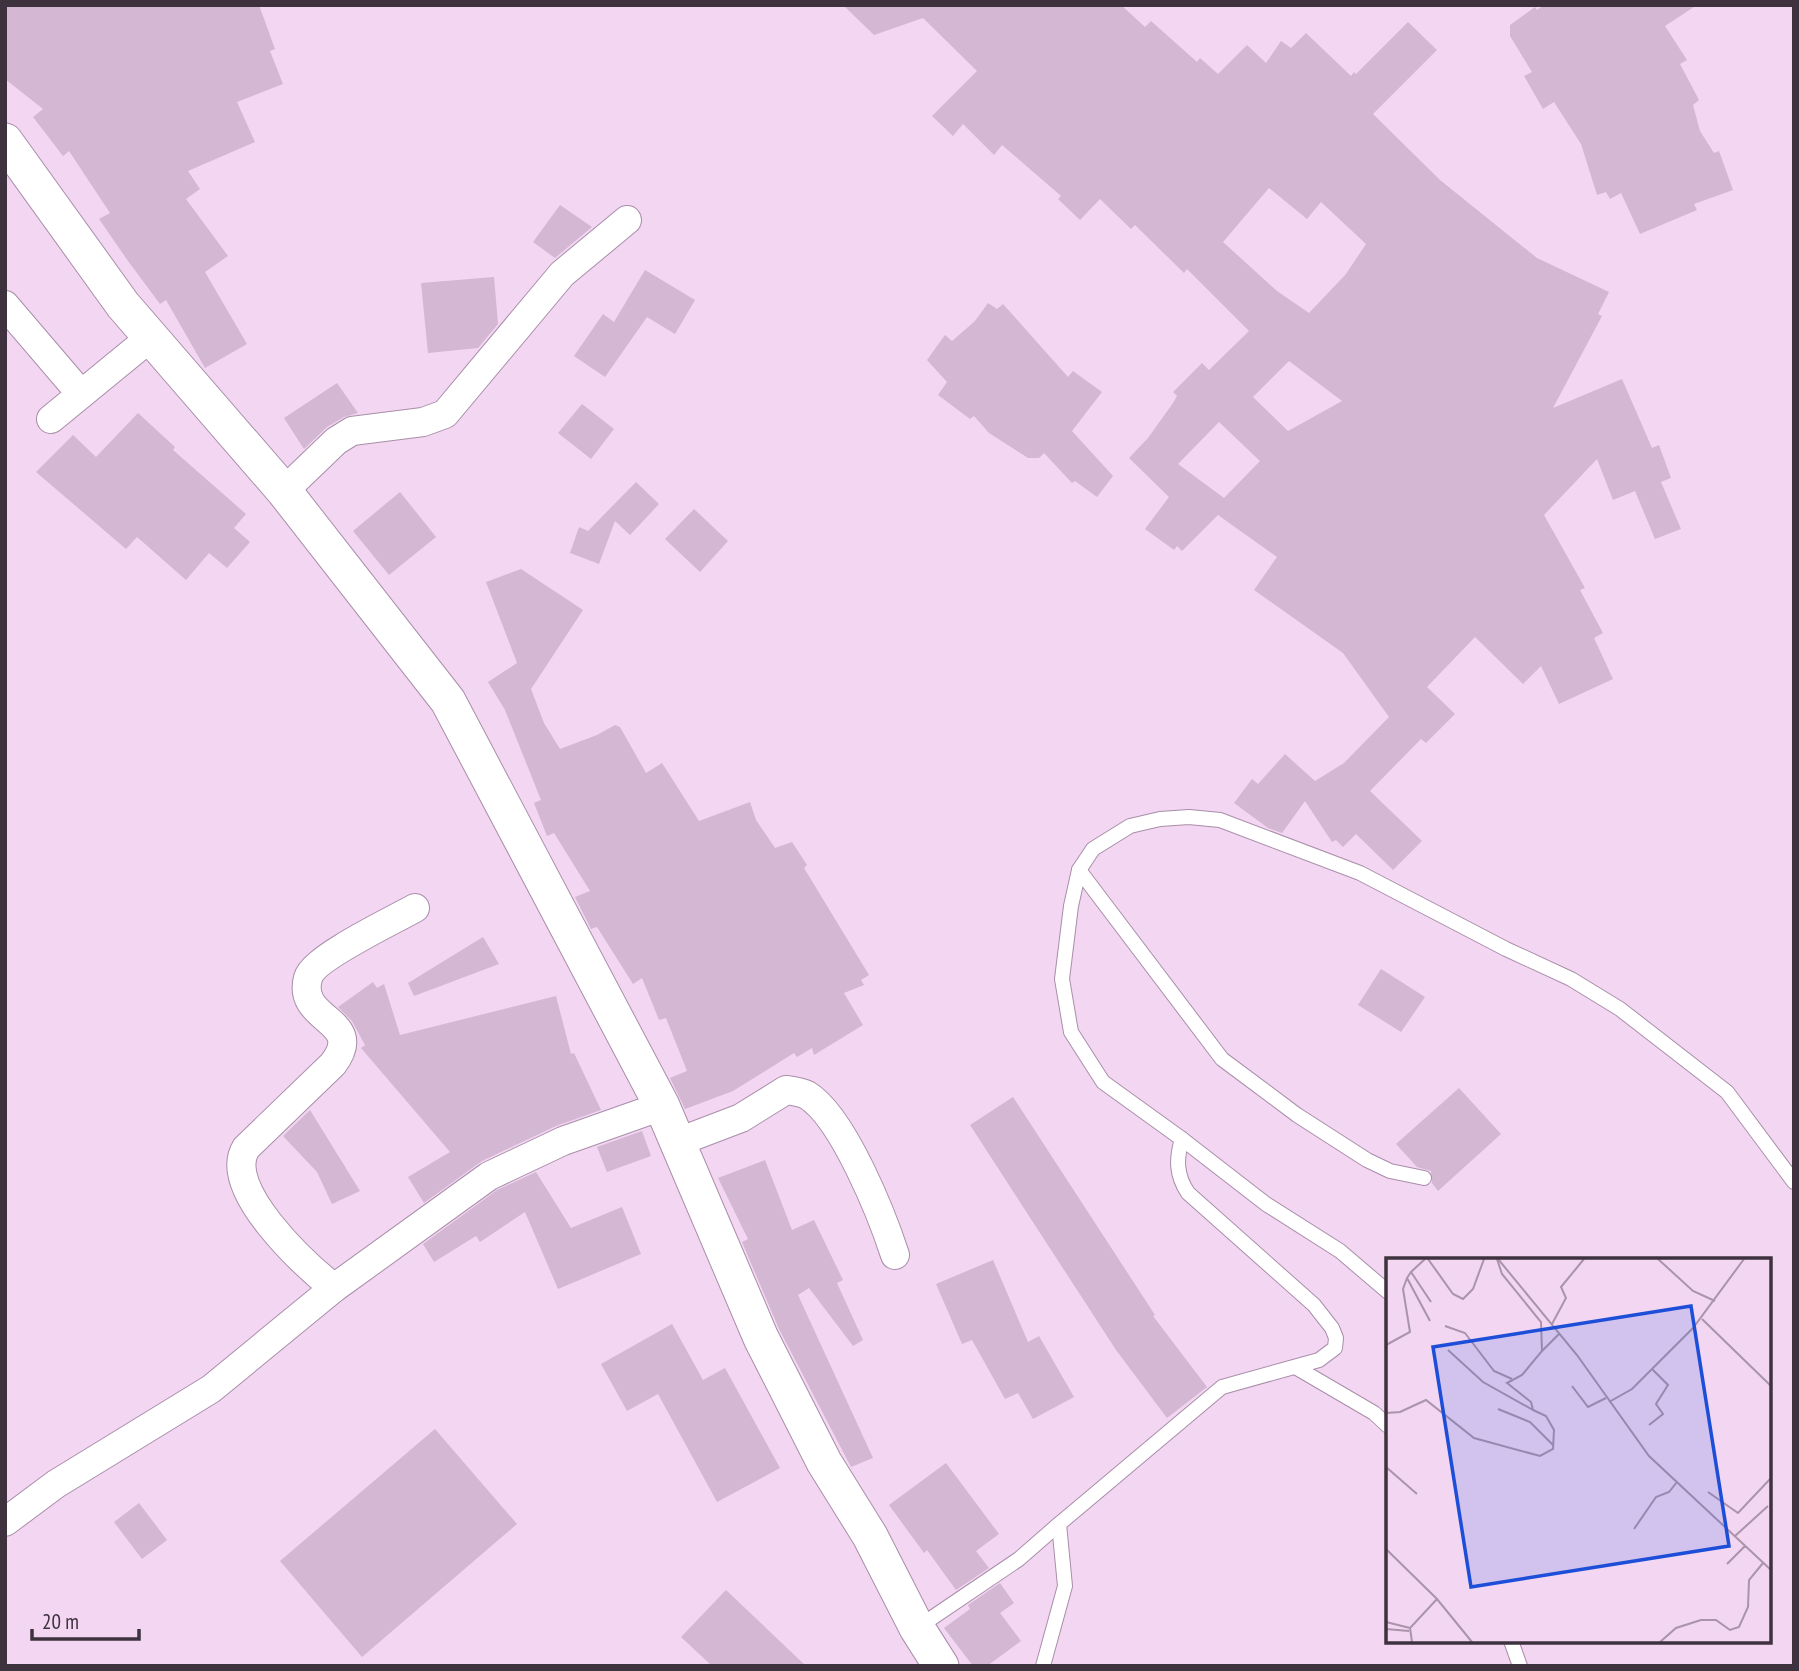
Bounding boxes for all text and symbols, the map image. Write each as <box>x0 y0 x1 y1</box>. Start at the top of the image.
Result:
inset map <box>1386 1258 1771 1643</box>
scale bar <box>32 1598 138 1642</box>
text: 20 m <box>42 1608 79 1635</box>

